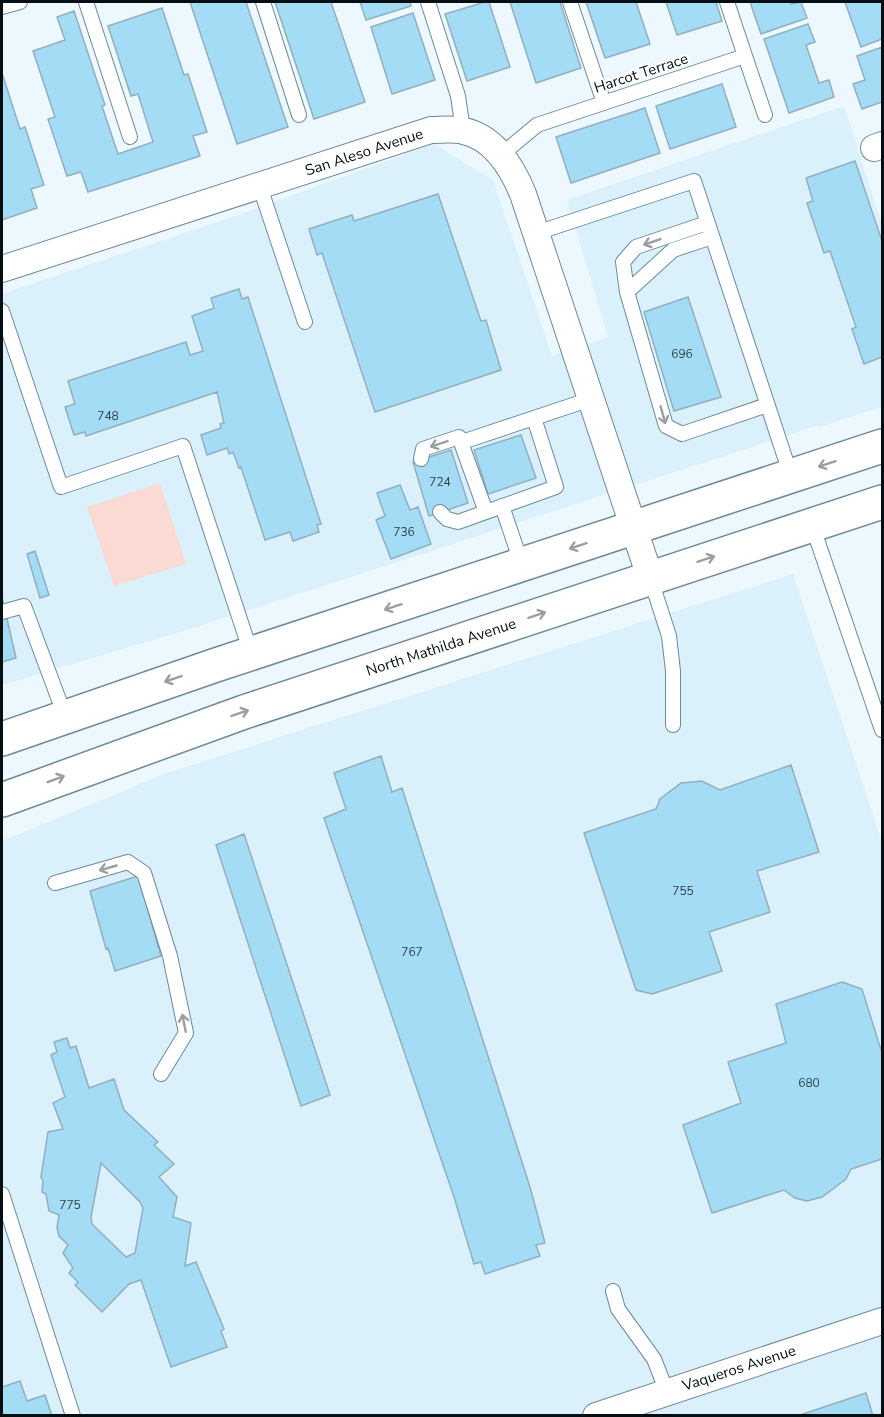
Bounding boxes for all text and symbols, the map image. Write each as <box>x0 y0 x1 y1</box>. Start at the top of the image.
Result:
street label: Harcot Terrace <box>591 48 691 98</box>
street label: San Aleso Avenue <box>302 123 426 181</box>
one-way arrow <box>643 237 662 248</box>
house number: 696 <box>671 346 693 362</box>
one-way arrow <box>658 405 669 424</box>
house number: 748 <box>97 408 119 424</box>
one-way arrow <box>430 439 449 450</box>
one-way arrow <box>818 460 837 471</box>
house number: 724 <box>429 474 451 490</box>
house number: 736 <box>393 524 415 540</box>
one-way arrow <box>569 541 588 552</box>
one-way arrow <box>696 553 715 564</box>
one-way arrow <box>384 603 403 614</box>
one-way arrow <box>528 608 546 619</box>
street label: North Mathilda Avenue <box>363 613 519 681</box>
one-way arrow <box>164 674 183 685</box>
one-way arrow <box>230 707 249 718</box>
one-way arrow <box>46 772 65 783</box>
one-way arrow <box>99 863 118 874</box>
house number: 755 <box>672 883 694 899</box>
house number: 767 <box>401 944 423 960</box>
one-way arrow <box>178 1014 189 1033</box>
house number: 680 <box>798 1075 820 1091</box>
house number: 775 <box>59 1197 81 1213</box>
street label: Vaqueros Avenue <box>679 1340 798 1396</box>

